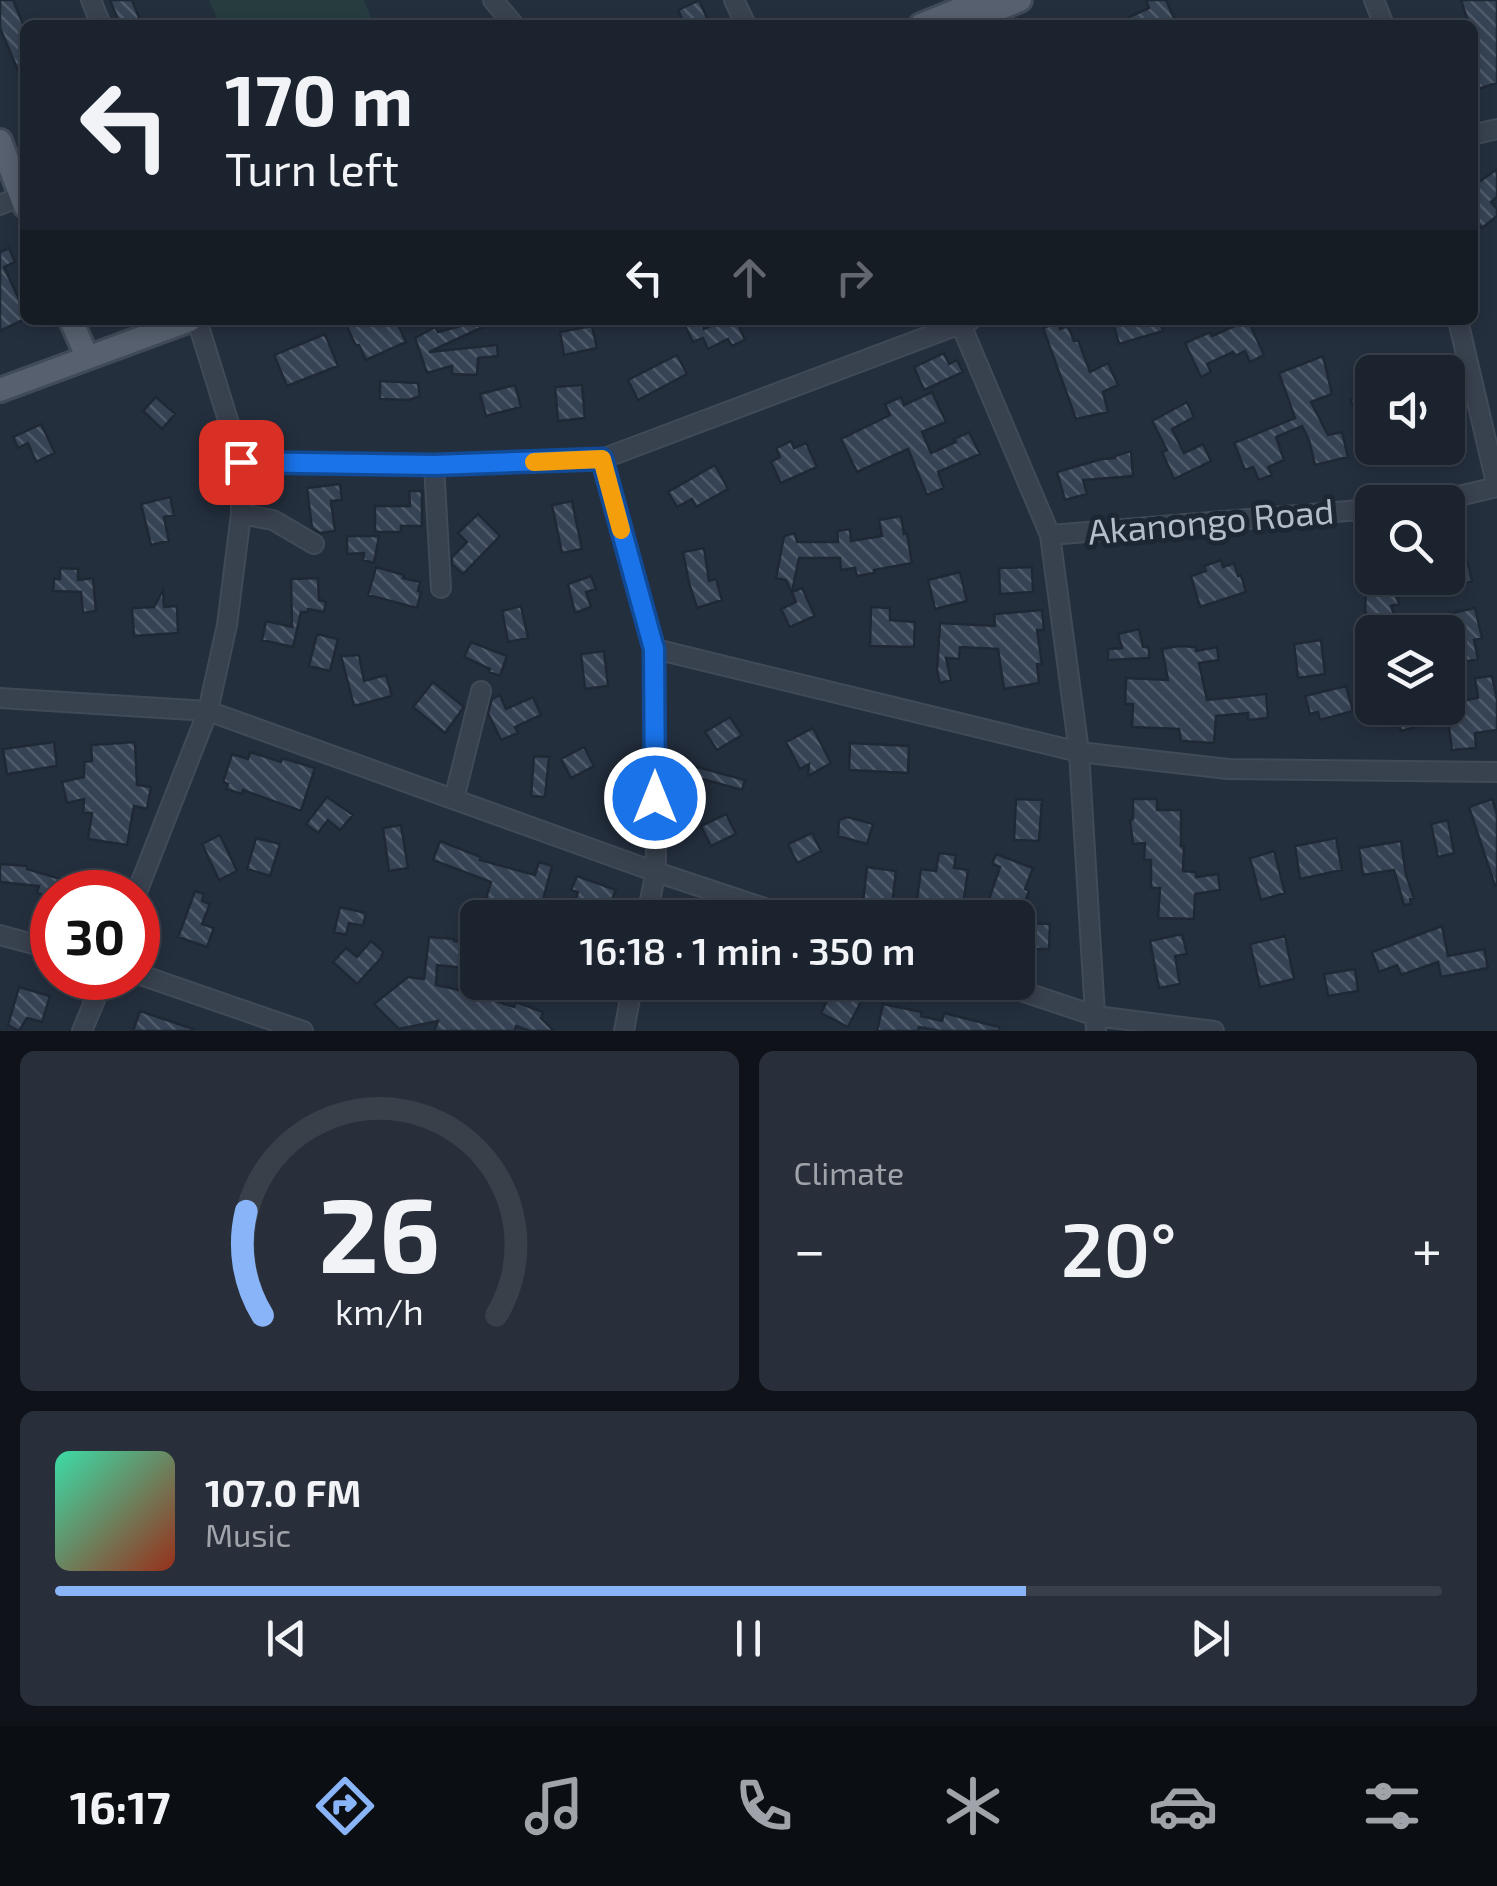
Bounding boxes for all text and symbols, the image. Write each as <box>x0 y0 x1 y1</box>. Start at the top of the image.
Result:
text: 170 m <box>225 56 413 140</box>
icon: left <box>60 60 190 190</box>
text: Turn left <box>225 141 399 195</box>
icon: left <box>617 250 672 305</box>
icon: ahead <box>722 250 777 305</box>
icon: right <box>827 250 882 305</box>
map controls <box>1355 355 1465 725</box>
button: sound <box>1355 355 1465 465</box>
pin <box>199 420 284 505</box>
icon: arrive <box>214 435 269 490</box>
button: search <box>1355 485 1465 595</box>
street label: Akanongo Road <box>1086 488 1336 552</box>
button: layers <box>1355 615 1465 725</box>
position arrow <box>603 746 707 850</box>
speed limit sign: 30 <box>30 870 160 1000</box>
text: 16:18 · 1 min · 350 m <box>579 927 916 973</box>
text: Climate <box>794 1153 904 1191</box>
text: 26 <box>318 1169 440 1294</box>
text: 20° <box>1061 1202 1177 1292</box>
text: − <box>794 1215 826 1281</box>
text: + <box>1412 1215 1442 1281</box>
text: km/h <box>335 1289 424 1332</box>
text: 107.0 FM <box>205 1469 361 1515</box>
text: Music <box>205 1515 291 1553</box>
icon: previous <box>259 1611 314 1666</box>
icon: pause <box>721 1611 776 1666</box>
icon: next <box>1183 1611 1238 1666</box>
icon: directions <box>310 1771 380 1841</box>
icon: music <box>519 1771 589 1841</box>
icon: phone <box>729 1771 799 1841</box>
icon: climate <box>938 1771 1008 1841</box>
icon: car <box>1148 1771 1218 1841</box>
icon: filters <box>1357 1771 1427 1841</box>
text: 16:17 <box>70 1779 170 1833</box>

